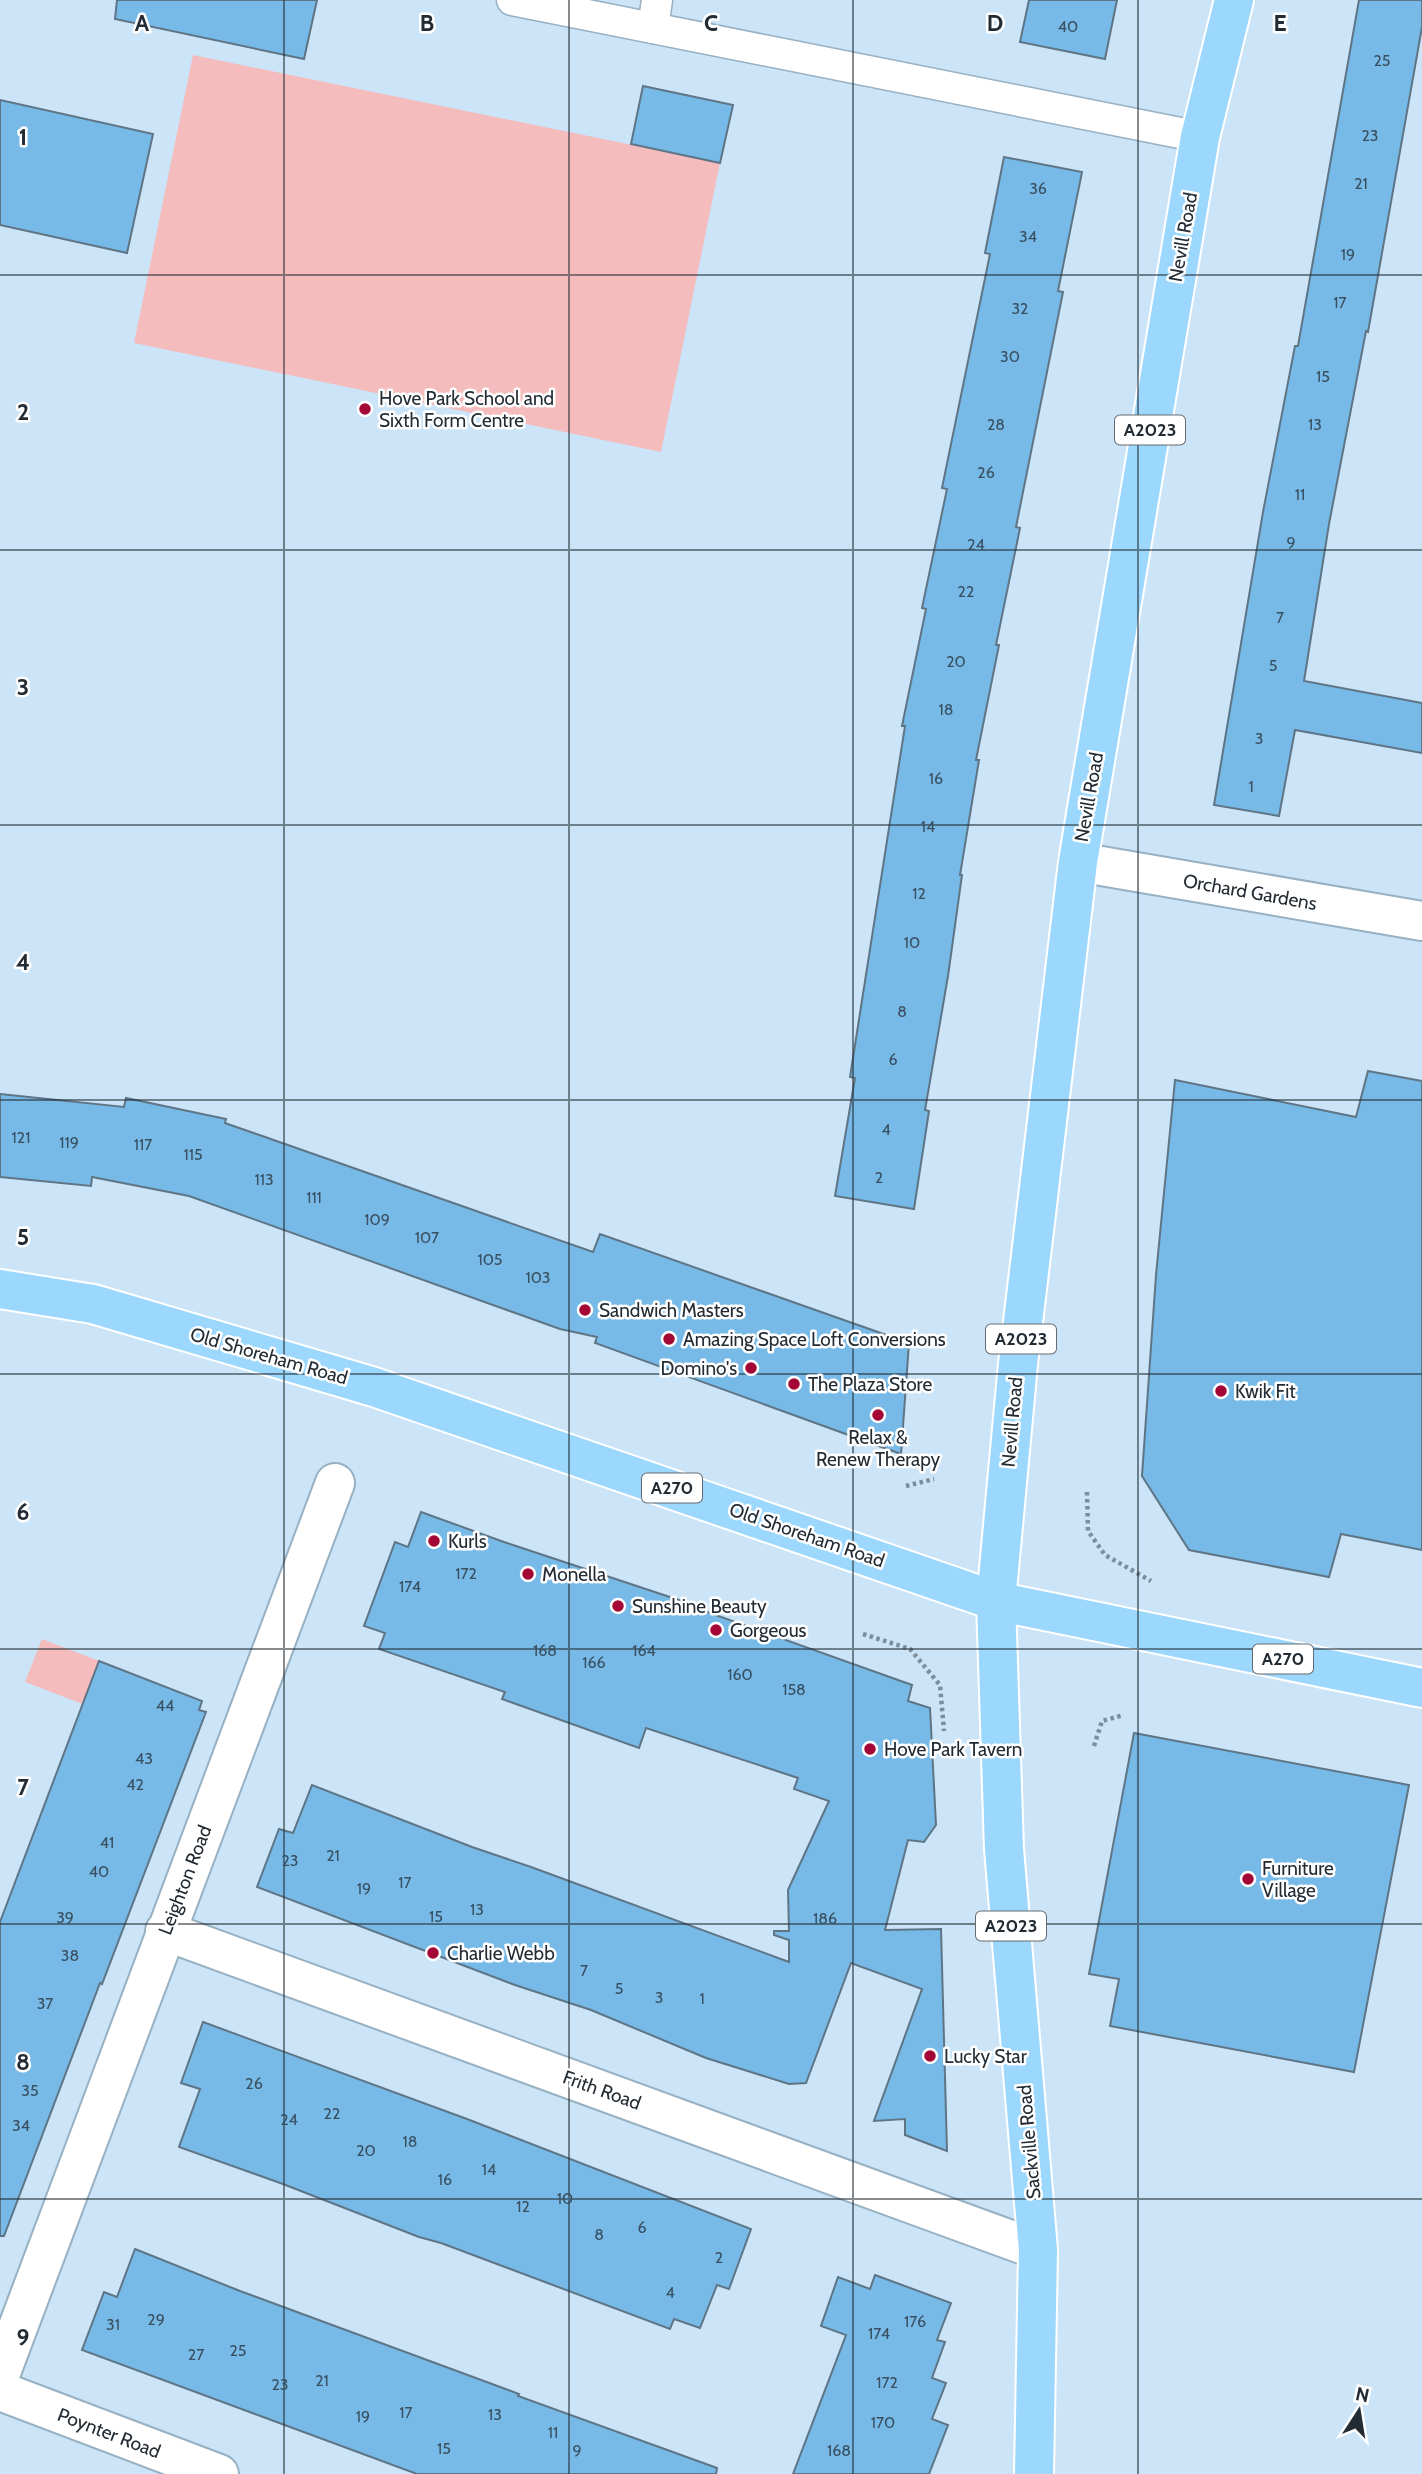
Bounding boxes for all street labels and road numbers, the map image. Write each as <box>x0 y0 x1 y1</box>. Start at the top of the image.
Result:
street label: Nevill Road <box>1164 190 1202 284</box>
road number: A2023 <box>1115 416 1185 444</box>
street label: Nevill Road <box>1070 750 1108 844</box>
street label: Orchard Gardens <box>1181 869 1319 915</box>
street label: Old Shoreham Road <box>188 1323 350 1389</box>
road number: A2023 <box>986 1324 1056 1354</box>
street label: Nevill Road <box>997 1376 1027 1468</box>
road number: A270 <box>642 1474 702 1503</box>
street label: Old Shoreham Road <box>726 1498 888 1572</box>
road number: A270 <box>1253 1644 1313 1674</box>
street label: Leighton Road <box>154 1822 216 1938</box>
road number: A2023 <box>976 1912 1046 1940</box>
street label: Frith Road <box>560 2065 644 2115</box>
street label: Sackville Road <box>1013 2084 1045 2200</box>
street label: Poynter Road <box>54 2403 164 2463</box>

